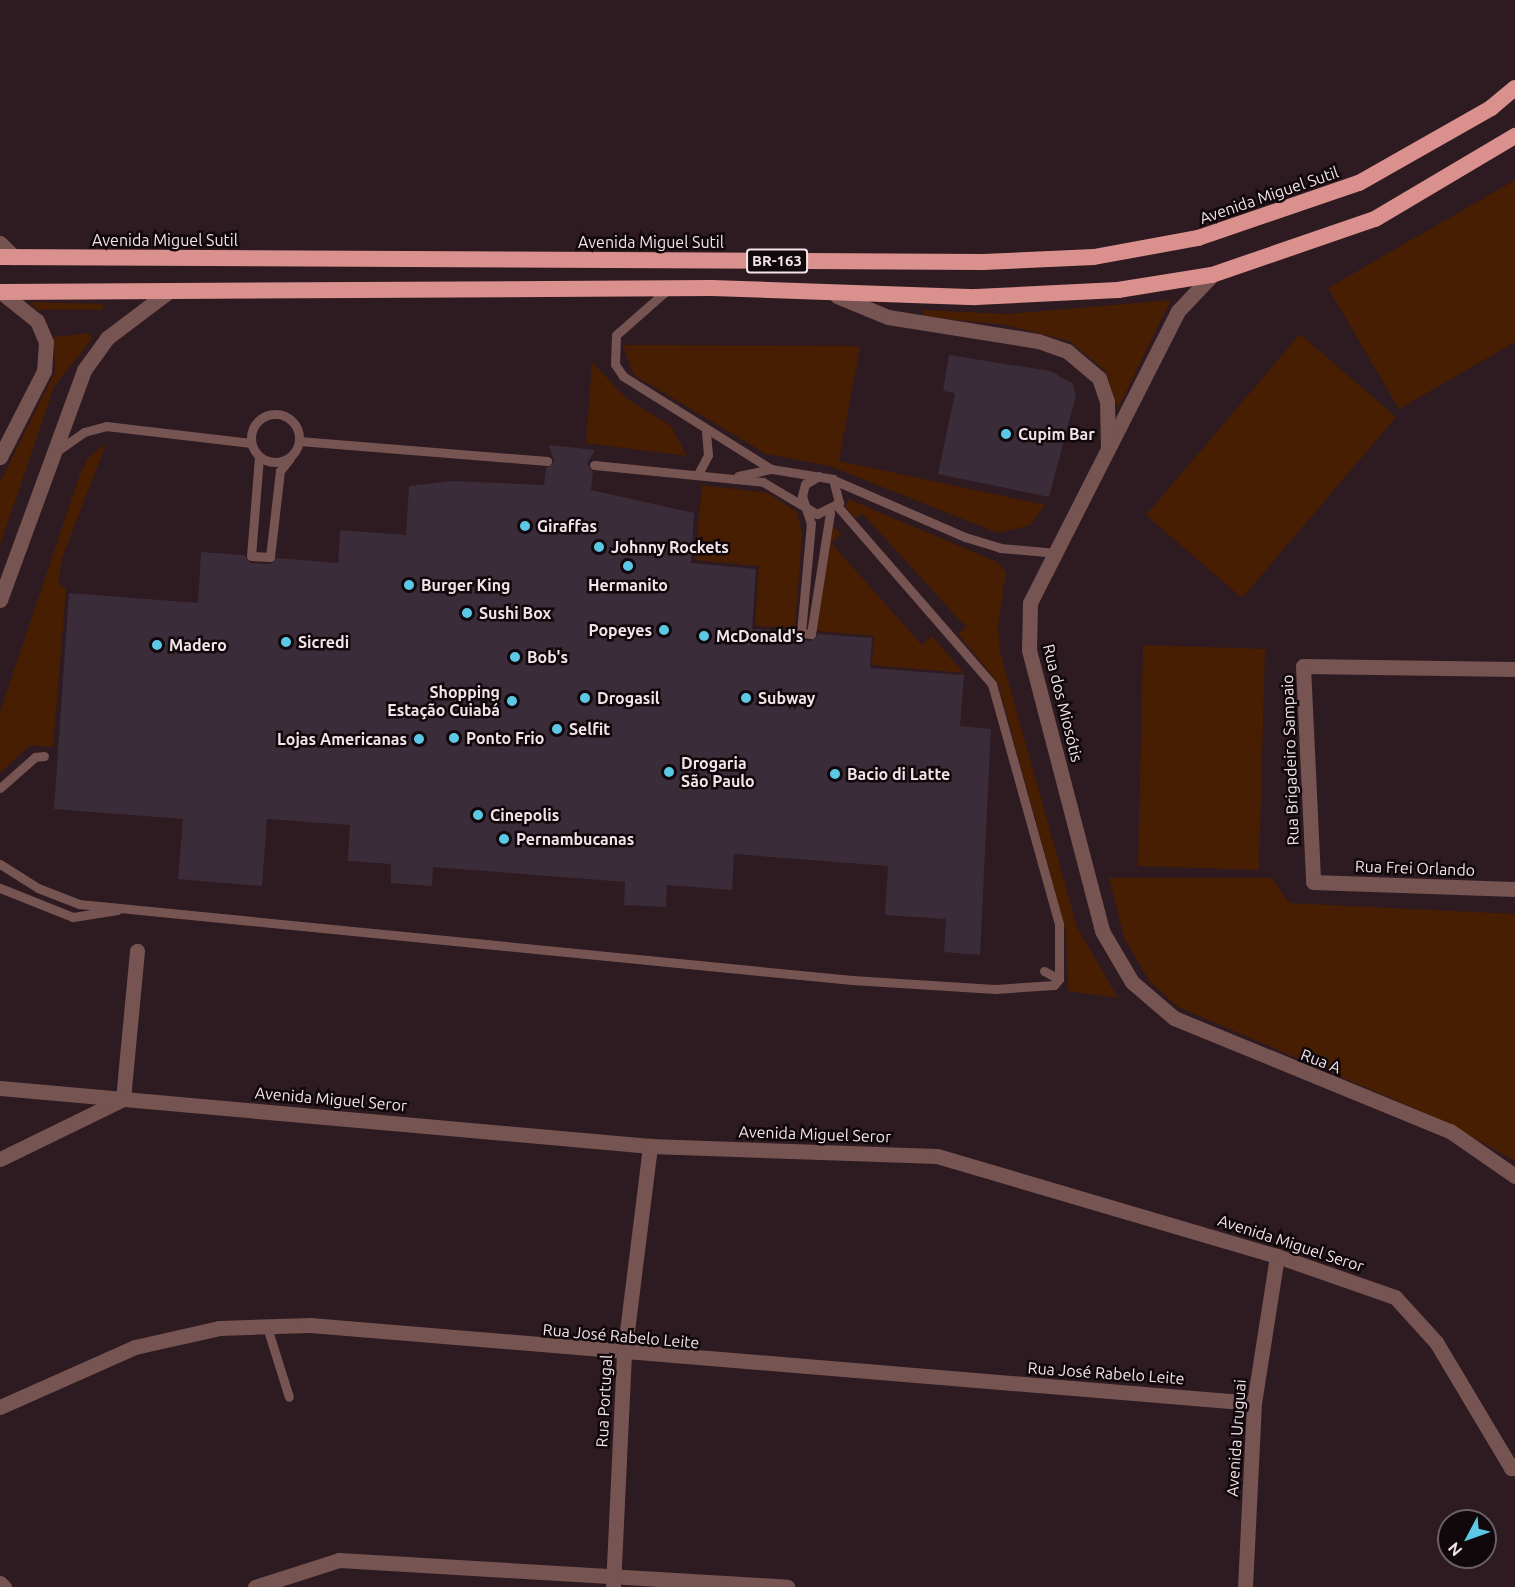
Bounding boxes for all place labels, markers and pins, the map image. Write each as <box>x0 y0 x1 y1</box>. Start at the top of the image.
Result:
place label: Cupim Bar <box>1018 424 1095 444</box>
marker: Cupim Bar <box>999 427 1013 441</box>
place label: Giraffas <box>537 516 597 536</box>
marker: Giraffas <box>518 519 532 533</box>
place label: Johnny Rockets <box>611 537 729 557</box>
marker: Johnny Rockets <box>592 540 606 554</box>
marker: Hermanito <box>621 559 635 573</box>
place label: Burger King <box>421 575 510 595</box>
place label: Hermanito <box>588 575 668 595</box>
marker: Burger King <box>402 578 416 592</box>
place label: Sushi Box <box>479 603 551 623</box>
marker: Sushi Box <box>460 606 474 620</box>
place label: Popeyes <box>589 620 652 640</box>
marker: Popeyes <box>657 623 671 637</box>
place label: McDonald's <box>716 626 803 646</box>
marker: McDonald's <box>697 629 711 643</box>
place label: Sicredi <box>298 632 349 652</box>
place label: Madero <box>169 635 227 655</box>
marker: Sicredi <box>279 635 293 649</box>
marker: Madero <box>150 638 164 652</box>
place label: Bob's <box>527 647 568 667</box>
marker: Bob's <box>508 650 522 664</box>
place label: Shopping Estação Cuiabá <box>387 682 500 720</box>
place label: Drogasil <box>597 688 660 708</box>
place label: Subway <box>758 688 815 708</box>
marker: Drogasil <box>578 691 592 705</box>
marker: Subway <box>739 691 753 705</box>
marker: Shopping Estação Cuiabá <box>505 694 519 708</box>
place label: Selfit <box>569 719 610 739</box>
marker: Selfit <box>550 722 564 736</box>
place label: Ponto Frio <box>466 728 544 748</box>
place label: Lojas Americanas <box>277 729 407 749</box>
marker: Ponto Frio <box>447 731 461 745</box>
marker: Lojas Americanas <box>412 732 426 746</box>
place label: Drogaria São Paulo <box>681 753 755 791</box>
place label: Bacio di Latte <box>847 764 950 784</box>
marker: Drogaria São Paulo <box>662 765 676 779</box>
marker: Bacio di Latte <box>828 767 842 781</box>
place label: Cinepolis <box>490 805 559 825</box>
marker: Cinepolis <box>471 808 485 822</box>
place label: Pernambucanas <box>516 829 634 849</box>
marker: Pernambucanas <box>497 832 511 846</box>

